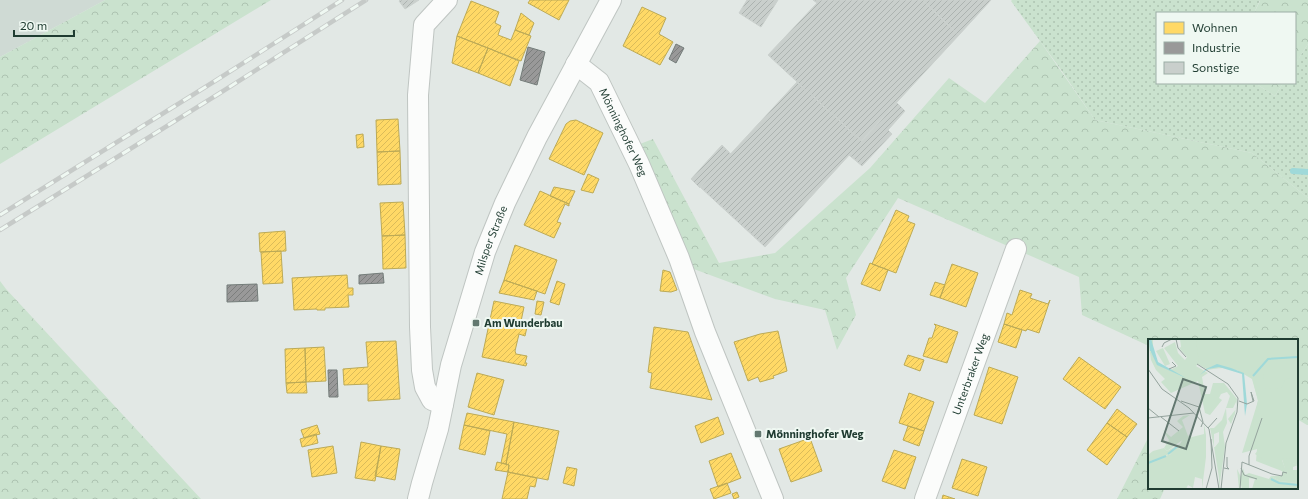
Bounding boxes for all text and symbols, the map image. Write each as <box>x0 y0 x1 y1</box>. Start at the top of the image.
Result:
scale bar <box>14 12 74 38</box>
legend <box>1156 12 1296 84</box>
text: 20 m <box>20 18 47 32</box>
text: Wohnen <box>1192 20 1238 34</box>
text: Industrie <box>1192 40 1240 54</box>
text: Sonstige <box>1192 60 1239 74</box>
street label: Mönninghofer Weg <box>597 86 650 178</box>
street label: Milsper Straße <box>471 203 509 277</box>
place label: Am Wunderbau <box>484 316 563 329</box>
marker: Am Wunderbau <box>471 318 481 328</box>
street label: Unterbraker Weg <box>949 331 991 416</box>
inset map <box>1148 339 1298 489</box>
place label: Mönninghofer Weg <box>766 427 864 440</box>
marker: Mönninghofer Weg <box>753 429 763 439</box>

